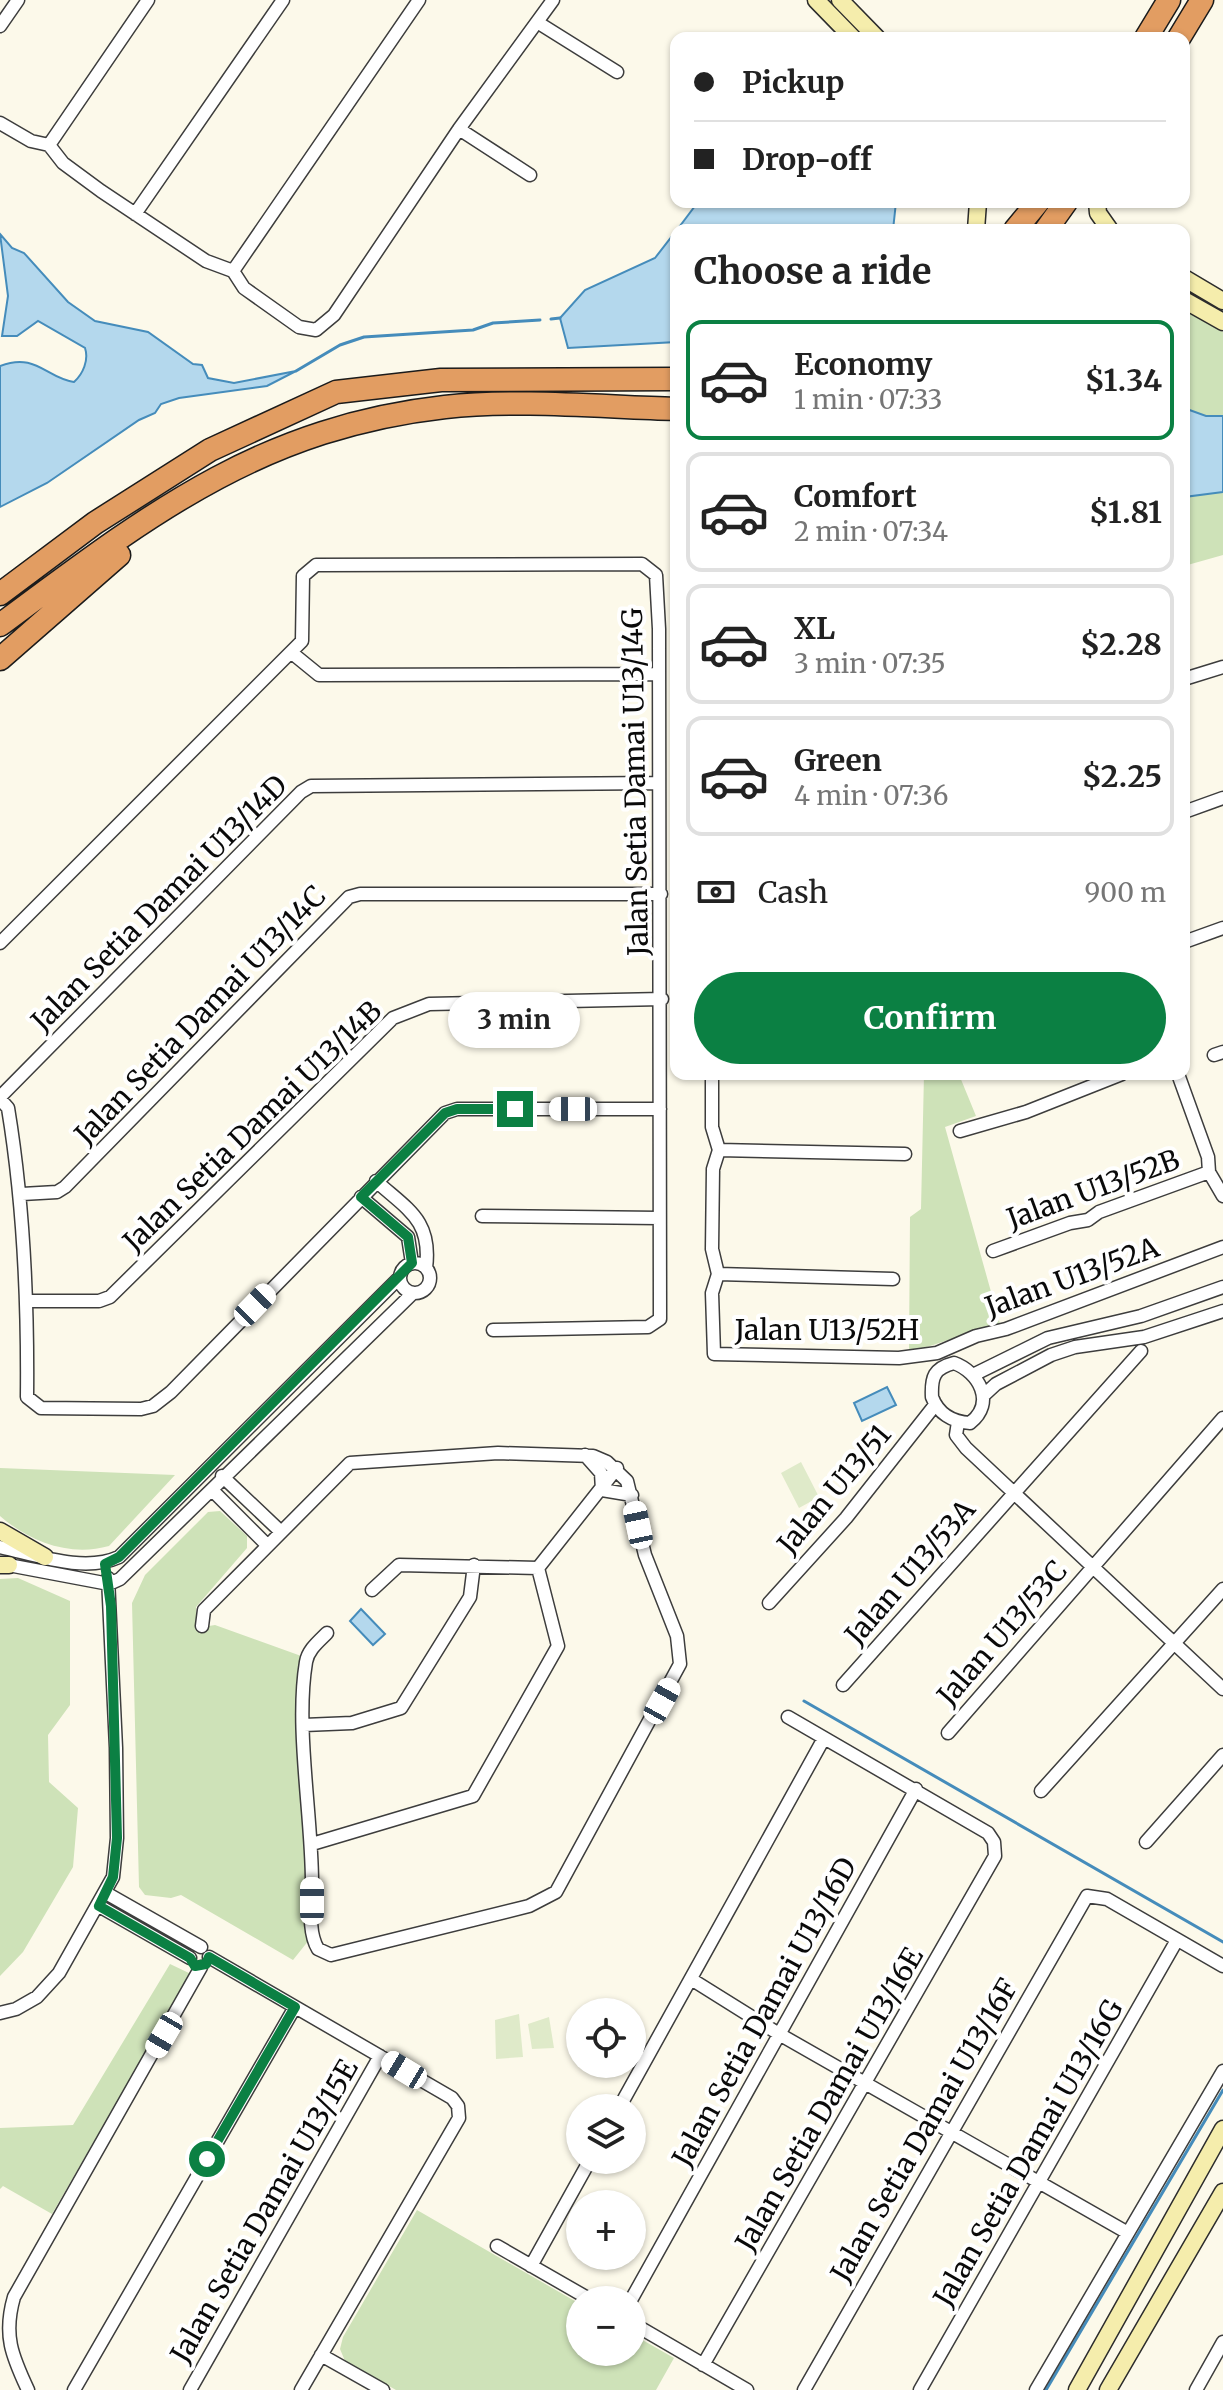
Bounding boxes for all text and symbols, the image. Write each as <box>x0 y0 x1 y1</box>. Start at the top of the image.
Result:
text: Pickup <box>742 63 844 101</box>
text: Drop-off <box>742 140 872 178</box>
text: Choose a ride <box>694 249 931 294</box>
icon: car <box>698 344 770 416</box>
text: Economy <box>794 345 932 383</box>
text: $1.34 <box>1085 361 1162 399</box>
text: 1 min · 07:33 <box>794 383 942 416</box>
icon: car <box>698 476 770 548</box>
text: Comfort <box>794 477 917 515</box>
text: $1.81 <box>1089 493 1162 531</box>
text: 2 min · 07:34 <box>794 515 948 548</box>
street label: Jalan Setia Damai U13/14G <box>614 608 656 957</box>
icon: car <box>698 608 770 680</box>
text: XL <box>794 609 835 647</box>
text: $2.28 <box>1080 625 1162 663</box>
text: 3 min · 07:35 <box>794 647 946 680</box>
icon: car <box>698 740 770 812</box>
text: Green <box>794 741 882 779</box>
text: $2.25 <box>1082 757 1162 795</box>
street label: Jalan Setia Damai U13/14D <box>23 767 295 1039</box>
text: 4 min · 07:36 <box>794 779 948 812</box>
icon: cash <box>694 870 738 914</box>
text: Cash <box>758 873 828 911</box>
text: 900 m <box>1085 876 1166 909</box>
street label: Jalan Setia Damai U13/14C <box>66 878 333 1153</box>
button: Confirm <box>694 972 1166 1064</box>
street label: Jalan Setia Damai U13/14B <box>115 993 389 1260</box>
callout: 3 min <box>449 993 581 1049</box>
text: 3 min <box>477 1003 551 1036</box>
route end <box>497 1091 533 1127</box>
car <box>549 1097 597 1121</box>
street label: Jalan U13/52B <box>1001 1141 1184 1237</box>
street label: Jalan U13/52A <box>979 1229 1164 1325</box>
car <box>230 1279 280 1331</box>
street label: Jalan U13/52H <box>734 1312 919 1348</box>
street label: Jalan U13/51 <box>769 1417 899 1562</box>
street label: Jalan U13/53A <box>837 1492 983 1653</box>
car <box>621 1499 655 1551</box>
street label: Jalan U13/53C <box>929 1553 1075 1713</box>
car <box>640 1674 684 1728</box>
street label: Jalan Setia Damai U13/16D <box>663 1851 864 2174</box>
car <box>300 1877 324 1925</box>
street label: Jalan Setia Damai U13/16E <box>727 1941 931 2258</box>
street label: Jalan Setia Damai U13/16F <box>822 1972 1026 2289</box>
street label: Jalan Setia Damai U13/16G <box>925 1993 1131 2314</box>
map controls <box>566 1998 646 2366</box>
button: locate <box>566 1998 646 2078</box>
car <box>142 2008 186 2062</box>
car <box>377 2047 431 2093</box>
street label: Jalan Setia Damai U13/15E <box>162 2053 366 2370</box>
button: layers <box>566 2094 646 2174</box>
route start <box>189 2141 225 2177</box>
button: + <box>566 2190 646 2270</box>
button: − <box>566 2286 646 2366</box>

